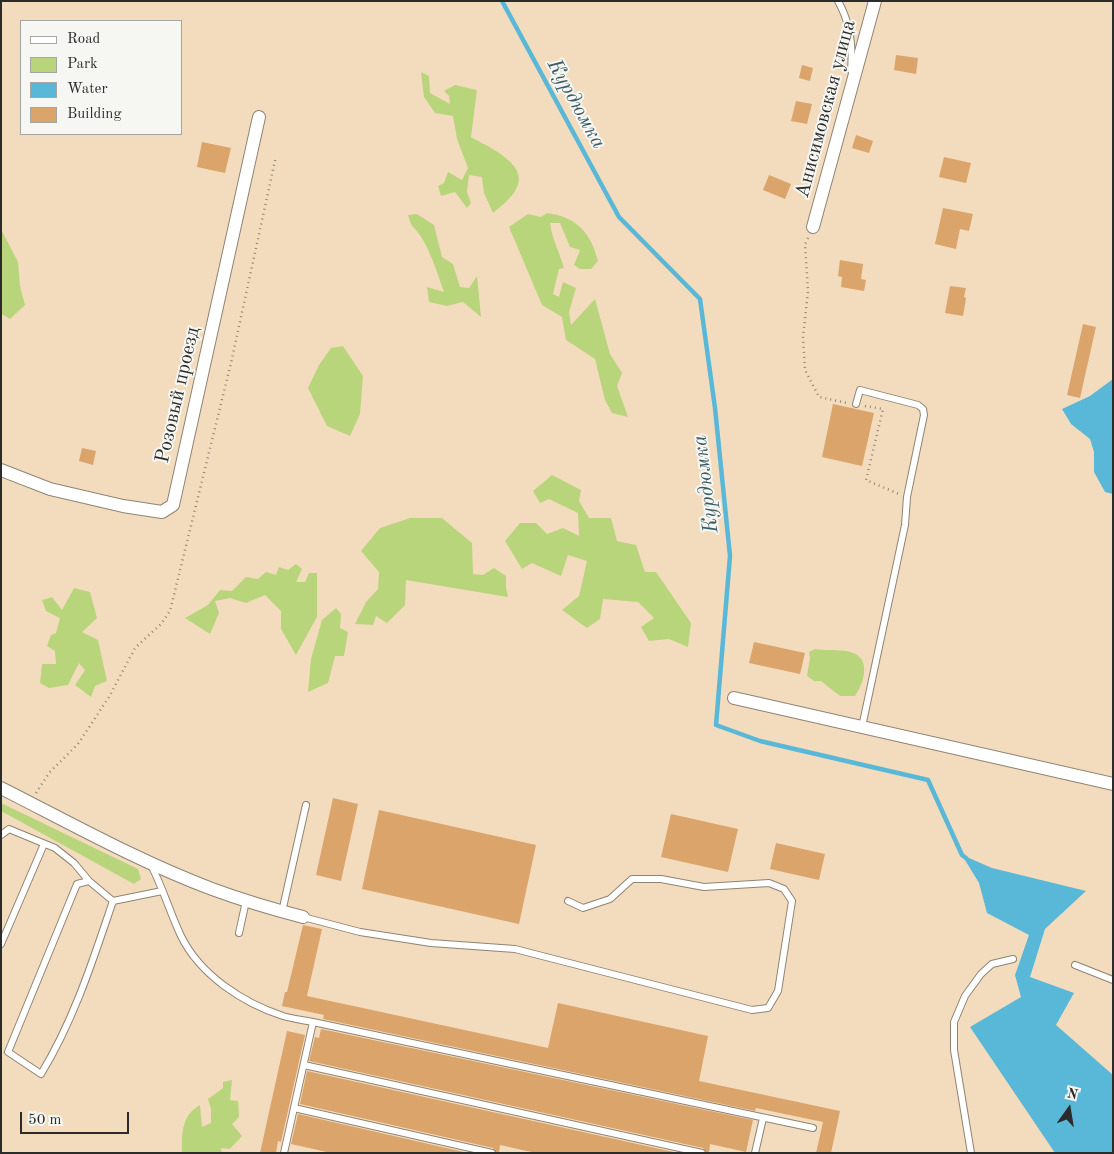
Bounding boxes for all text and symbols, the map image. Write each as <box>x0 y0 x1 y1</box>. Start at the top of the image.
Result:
street label: Анисимовская улица <box>791 17 861 201</box>
legend <box>20 20 182 135</box>
text: Road <box>67 32 100 47</box>
water label: Курдюмка <box>541 55 611 153</box>
text: Park <box>67 57 98 72</box>
text: Water <box>67 82 108 97</box>
text: Building <box>67 107 122 122</box>
street label: Розовый проезд <box>151 325 205 465</box>
water label: Курдюмка <box>687 433 725 535</box>
north arrow <box>1044 1084 1094 1134</box>
text: N <box>1066 1086 1079 1102</box>
scale bar <box>22 1102 131 1134</box>
text: 50 m <box>28 1113 62 1128</box>

